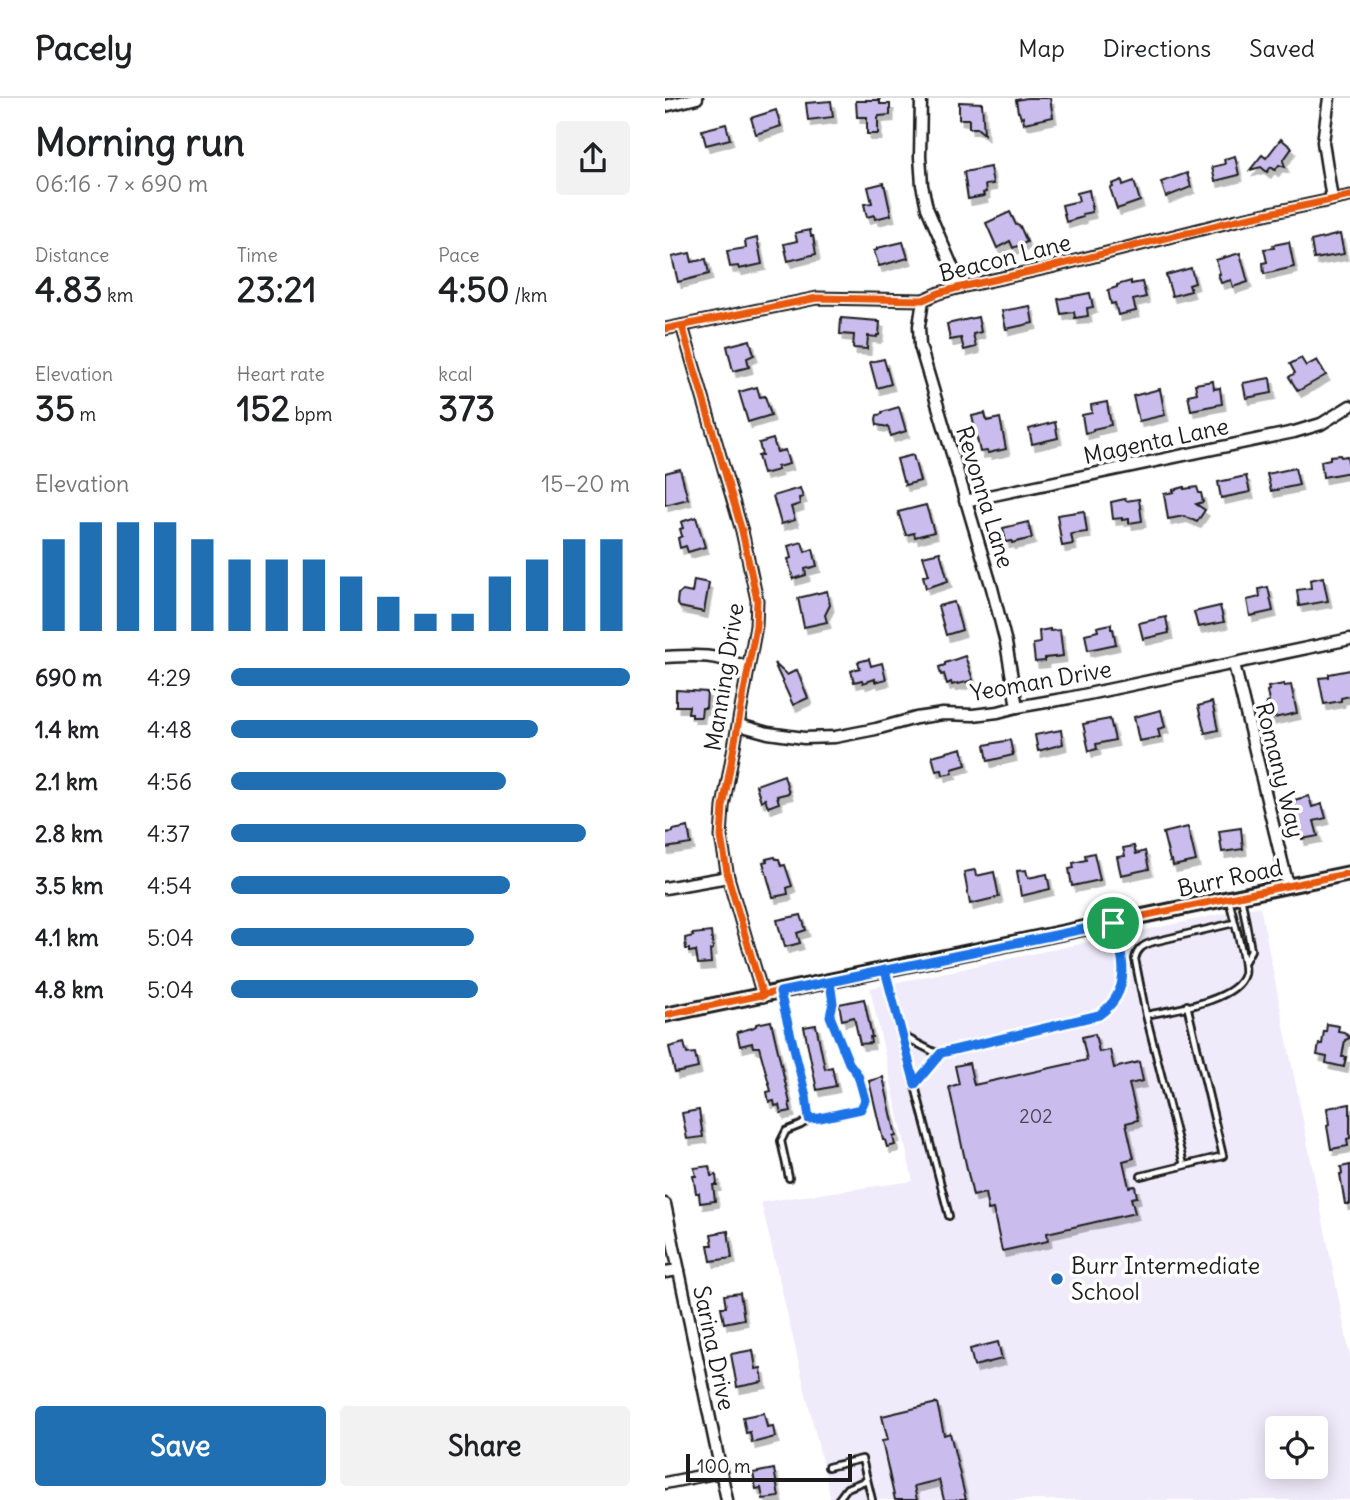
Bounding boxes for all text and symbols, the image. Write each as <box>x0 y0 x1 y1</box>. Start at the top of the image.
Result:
text: Pacely <box>35 27 133 69</box>
text: Map <box>1018 33 1065 63</box>
text: Directions <box>1103 33 1211 63</box>
text: Saved <box>1249 33 1315 63</box>
text: Morning run <box>35 119 245 166</box>
button: share <box>556 121 630 195</box>
text: 06:16 · 7 × 690 m <box>35 169 208 198</box>
street label: Beacon Lane <box>936 227 1074 288</box>
text: Distance <box>35 243 109 267</box>
text: Time <box>237 243 278 267</box>
text: Pace <box>438 243 480 267</box>
text: 4.83 <box>35 267 103 311</box>
text: 23:21 <box>237 267 317 311</box>
text: 4:50 <box>438 267 510 311</box>
text: km <box>103 283 133 307</box>
text: /km <box>510 283 547 307</box>
text: Elevation <box>35 362 113 386</box>
text: Heart rate <box>237 362 325 386</box>
text: kcal <box>438 362 473 386</box>
text: 35 <box>35 386 75 430</box>
text: 152 <box>237 386 290 430</box>
text: 373 <box>438 386 495 430</box>
text: m <box>75 402 96 426</box>
text: bpm <box>290 402 332 426</box>
street label: Magenta Lane <box>1081 411 1231 470</box>
street label: Revonna Lane <box>950 422 1021 571</box>
text: Elevation <box>35 469 129 498</box>
text: 15–20 m <box>541 469 630 498</box>
street label: Manning Drive <box>697 601 750 753</box>
street label: Yeoman Drive <box>968 654 1114 707</box>
text: 690 m <box>35 663 102 692</box>
text: 4:29 <box>147 663 191 692</box>
street label: Romany Way <box>1250 699 1311 841</box>
text: 1.4 km <box>35 715 99 744</box>
text: 4:48 <box>147 715 192 744</box>
text: 2.1 km <box>35 767 98 796</box>
text: 4:56 <box>147 767 192 796</box>
text: 2.8 km <box>35 819 103 848</box>
text: 4:37 <box>147 819 190 848</box>
street label: Burr Road <box>1175 852 1285 903</box>
text: 3.5 km <box>35 871 103 900</box>
text: 4:54 <box>147 871 192 900</box>
pin <box>1083 893 1143 953</box>
icon: arrive <box>1094 904 1132 942</box>
text: 4.1 km <box>35 923 99 952</box>
text: 5:04 <box>147 923 194 952</box>
text: 4.8 km <box>35 975 104 1004</box>
text: 5:04 <box>147 975 194 1004</box>
house number: 202 <box>1019 1104 1053 1128</box>
place label: Burr Intermediate School <box>1071 1251 1260 1306</box>
marker: Burr Intermediate School <box>1049 1271 1065 1287</box>
street label: Sarina Drive <box>687 1283 742 1413</box>
button: Save <box>35 1406 326 1486</box>
button: Share <box>340 1406 630 1486</box>
map controls <box>1265 1416 1328 1479</box>
button: locate <box>1265 1416 1328 1479</box>
scale bar <box>686 1451 852 1483</box>
text: 100 m <box>697 1454 751 1478</box>

